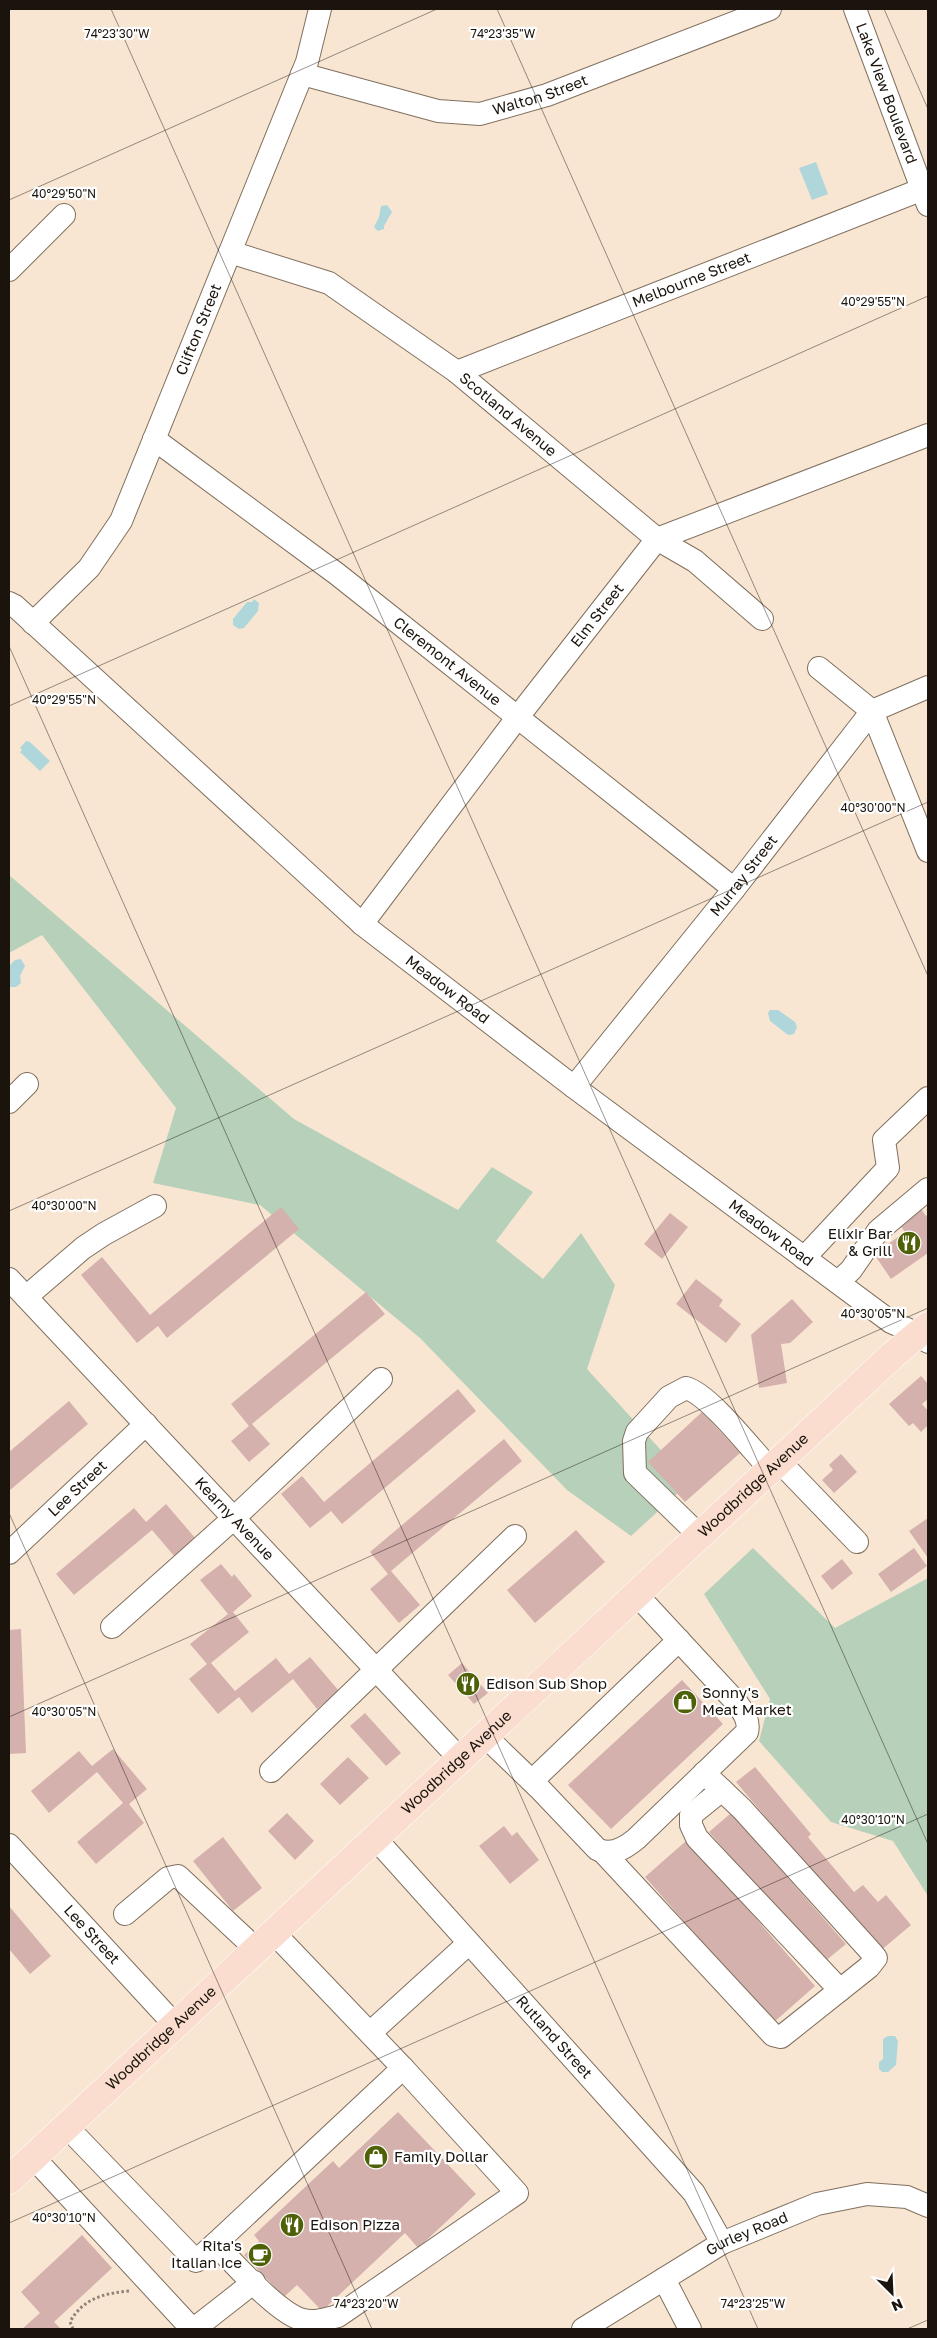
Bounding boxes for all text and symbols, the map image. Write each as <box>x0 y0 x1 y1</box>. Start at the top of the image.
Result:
street label: Lake View Boulevard <box>853 20 922 166</box>
text: 74°23'30"W <box>84 26 150 41</box>
text: 74°23'35"W <box>471 26 536 41</box>
street label: Walton Street <box>490 70 590 118</box>
text: 40°29'50"N <box>32 186 96 201</box>
street label: Melbourne Street <box>629 248 753 310</box>
street label: Clifton Street <box>171 281 224 378</box>
text: 40°29'55"N <box>841 294 905 309</box>
street label: Scotland Avenue <box>456 368 561 460</box>
street label: Elm Street <box>566 580 627 650</box>
street label: Cleremont Avenue <box>390 612 505 709</box>
text: 40°29'55"N <box>32 692 96 707</box>
text: 40°30'00"N <box>840 800 906 815</box>
street label: Murray Street <box>706 831 781 919</box>
street label: Meadow Road <box>402 951 493 1027</box>
street label: Meadow Road <box>726 1195 817 1269</box>
text: 40°30'00"N <box>31 1198 97 1213</box>
place label: Elixir Bar & Grill <box>828 1224 892 1259</box>
restaurant icon: Elixir Bar & Grill <box>896 1230 922 1256</box>
text: 40°30'05"N <box>841 1306 905 1321</box>
street label: Woodbridge Avenue <box>694 1429 812 1540</box>
street label: Lee Street <box>44 1456 110 1520</box>
street label: Kearny Avenue <box>192 1473 278 1564</box>
restaurant icon: Edison Sub Shop <box>455 1671 481 1697</box>
place label: Edison Sub Shop <box>486 1674 607 1692</box>
place label: Sonny's Meat Market <box>702 1683 792 1718</box>
shop icon: Sonny's Meat Market <box>672 1689 698 1715</box>
text: 40°30'05"N <box>32 1704 96 1719</box>
street label: Woodbridge Avenue <box>397 1706 515 1817</box>
text: 40°30'10"N <box>841 1812 905 1827</box>
street label: Lee Street <box>61 1901 124 1967</box>
street label: Woodbridge Avenue <box>102 1981 219 2093</box>
street label: Rutland Street <box>513 1992 597 2082</box>
shop icon: Family Dollar <box>363 2144 389 2170</box>
place label: Family Dollar <box>394 2147 489 2165</box>
street label: Gurley Road <box>702 2207 790 2259</box>
text: 40°30'10"N <box>32 2210 96 2225</box>
restaurant icon: Edison Pizza <box>279 2212 305 2238</box>
place label: Edison Pizza <box>310 2215 400 2233</box>
place label: Rita's Italian Ice <box>171 2236 242 2271</box>
cafe icon: Rita's Italian Ice <box>247 2242 273 2268</box>
north arrow <box>867 2268 917 2318</box>
text: N <box>889 2295 906 2315</box>
text: 74°23'20"W <box>333 2296 399 2311</box>
text: 74°23'25"W <box>721 2296 786 2311</box>

